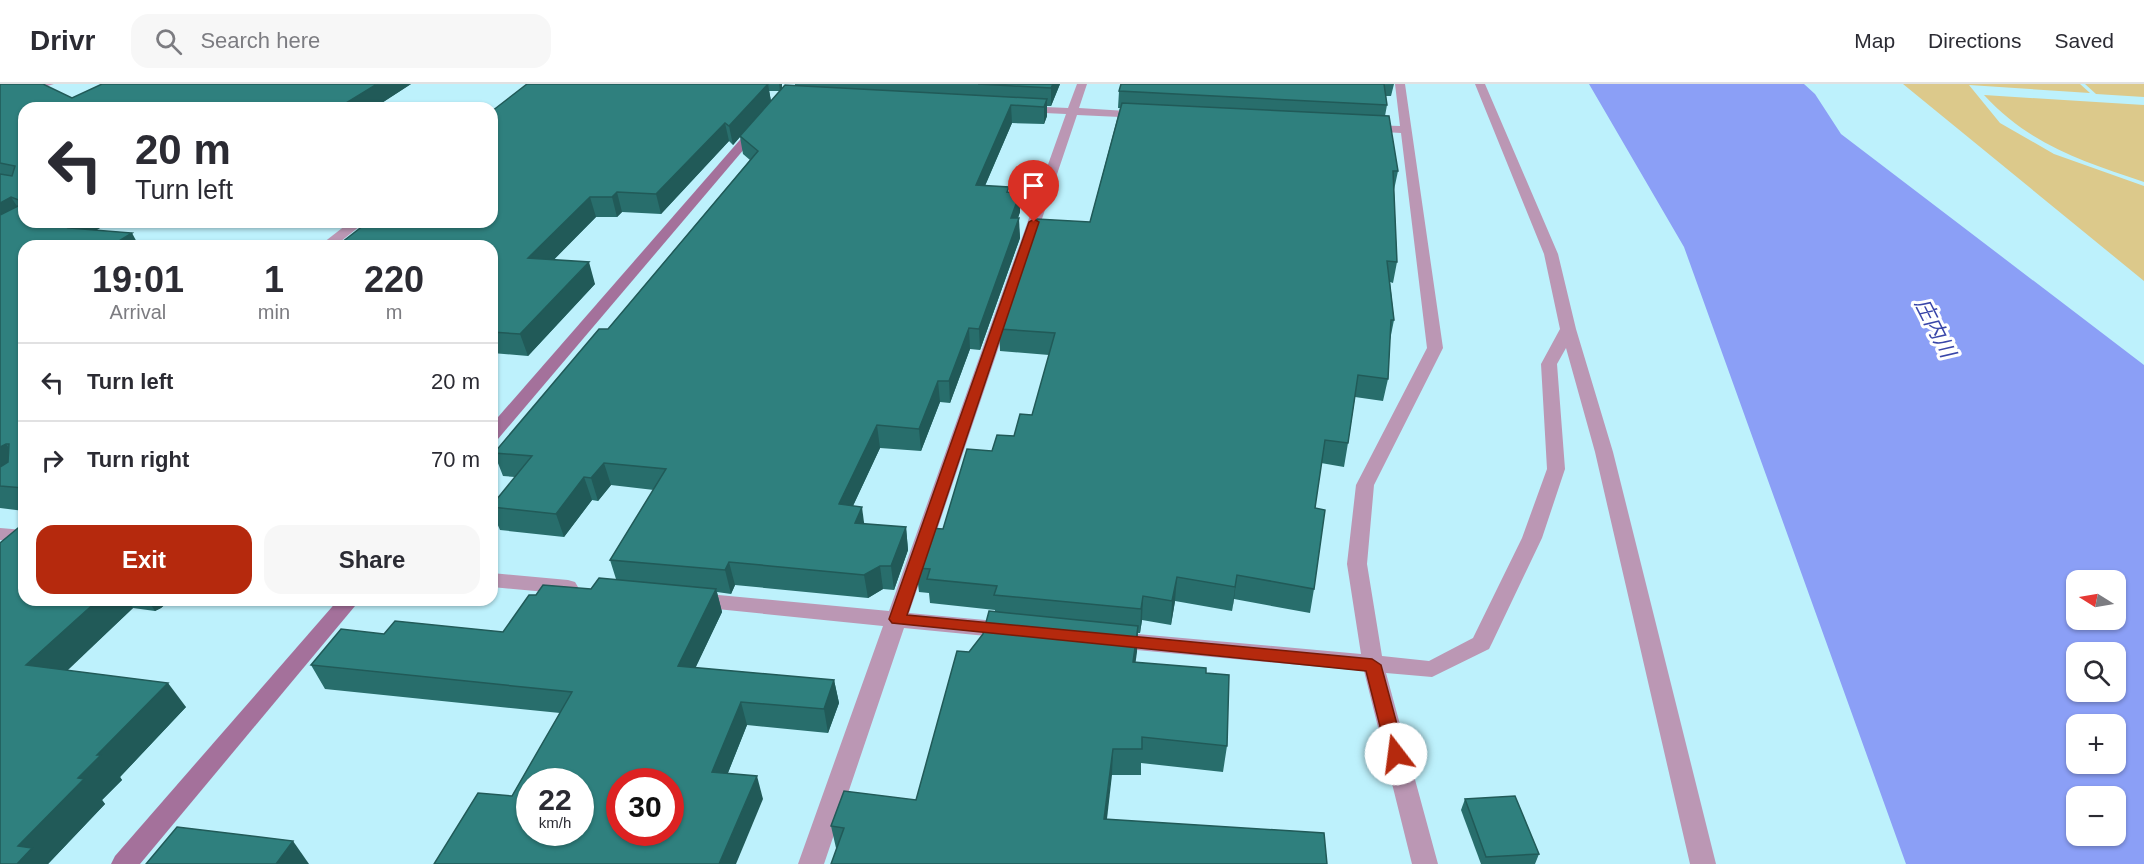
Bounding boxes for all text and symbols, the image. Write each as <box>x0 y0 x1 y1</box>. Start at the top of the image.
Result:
search box <box>131 14 551 68</box>
text: Drivr <box>30 25 95 56</box>
icon: search <box>152 25 185 58</box>
text: Search here <box>200 28 320 53</box>
text: Map <box>1854 29 1895 52</box>
text: Directions <box>1928 29 2021 52</box>
text: Saved <box>2054 29 2114 52</box>
icon: left <box>36 126 114 204</box>
text: 20 m <box>135 126 231 173</box>
pin <box>1008 160 1059 222</box>
icon: arrive <box>1017 169 1050 202</box>
text: Turn left <box>135 175 233 205</box>
text: 19:01 <box>92 259 184 300</box>
text: 1 <box>264 259 284 300</box>
text: 220 <box>364 259 424 300</box>
water label: 庄内川 <box>1911 294 1961 363</box>
text: Arrival <box>110 301 166 323</box>
text: min <box>258 301 290 323</box>
text: m <box>386 301 402 323</box>
icon: left <box>36 366 69 399</box>
text: Turn left <box>87 369 173 394</box>
text: 20 m <box>431 369 480 394</box>
icon: right <box>36 444 69 477</box>
text: Turn right <box>87 447 189 472</box>
text: 70 m <box>431 447 480 472</box>
button: Exit <box>36 525 252 594</box>
button: Share <box>264 525 480 594</box>
north arrow <box>2066 570 2126 630</box>
map controls <box>2066 570 2126 846</box>
button: search <box>2066 642 2126 702</box>
button: + <box>2066 714 2126 774</box>
position arrow <box>1364 722 1428 786</box>
speed limit sign: 30 <box>606 768 684 846</box>
text: 22 <box>538 783 572 816</box>
button: − <box>2066 786 2126 846</box>
text: km/h <box>539 814 571 831</box>

